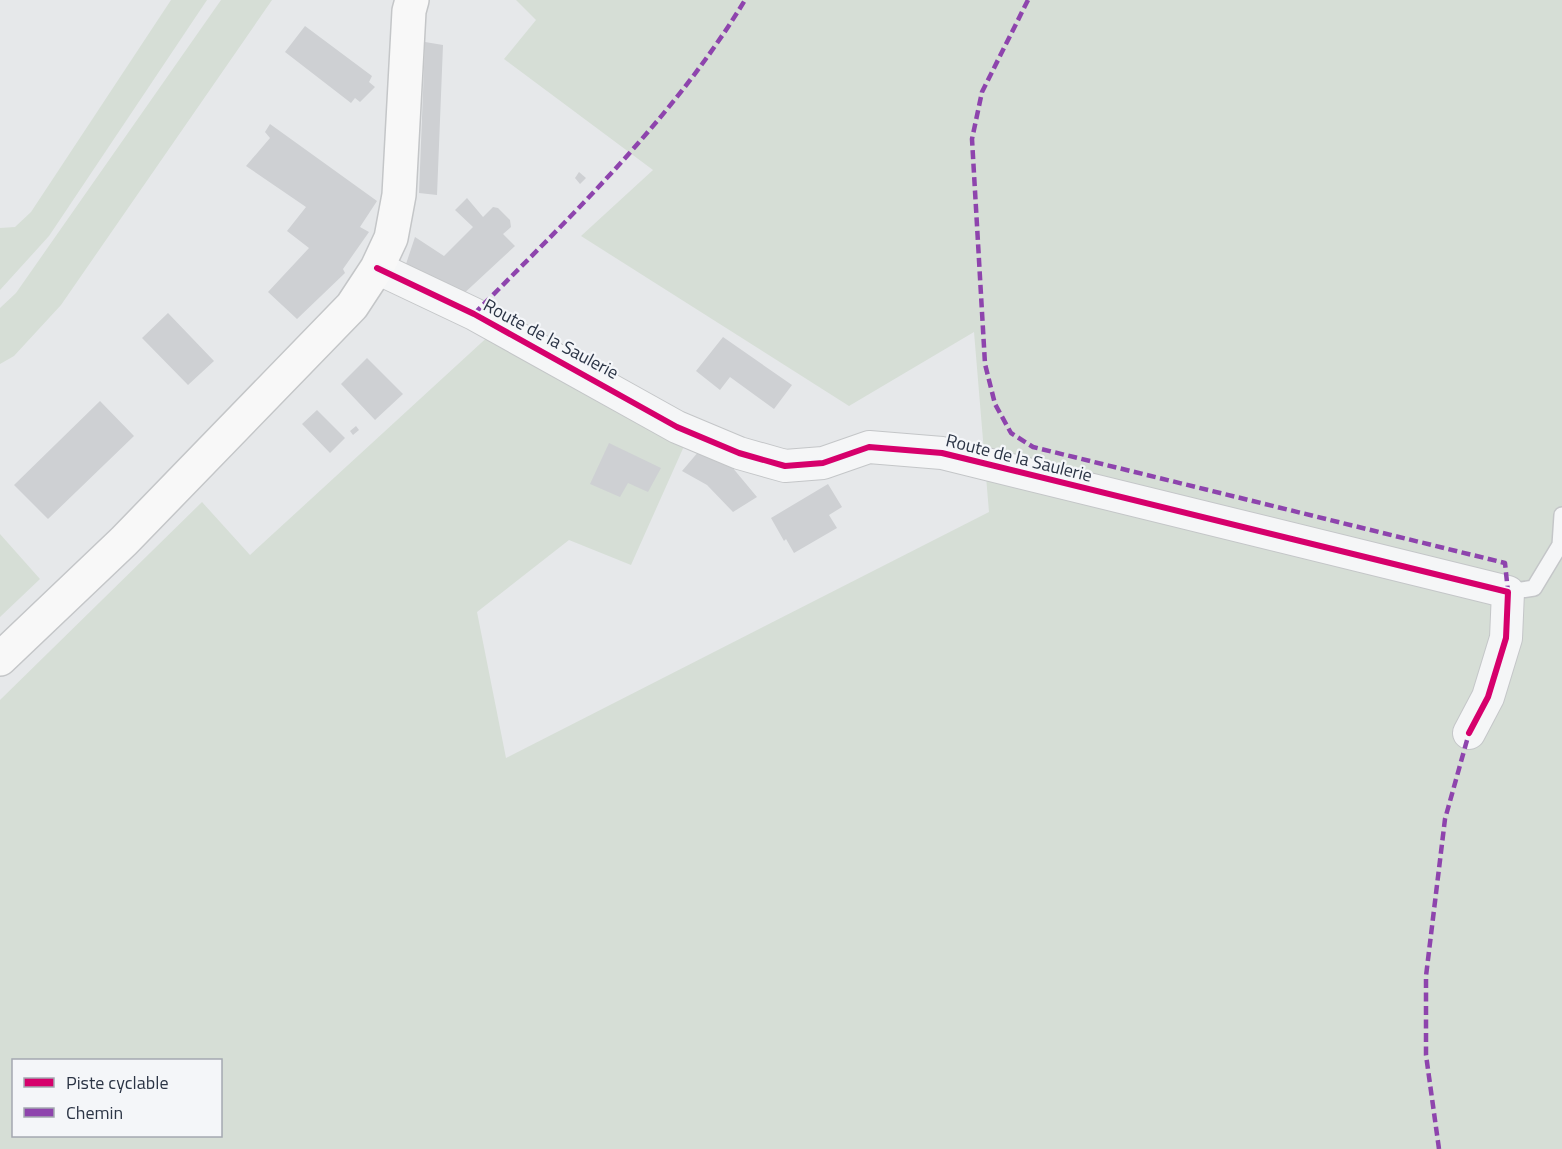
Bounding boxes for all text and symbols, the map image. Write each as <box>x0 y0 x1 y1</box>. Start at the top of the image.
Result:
street label: Route de la Saulerie <box>479 291 624 386</box>
street label: Route de la Saulerie <box>943 426 1095 489</box>
legend <box>12 1059 222 1137</box>
text: Piste cyclable <box>66 1069 168 1096</box>
text: Chemin <box>66 1099 123 1126</box>

